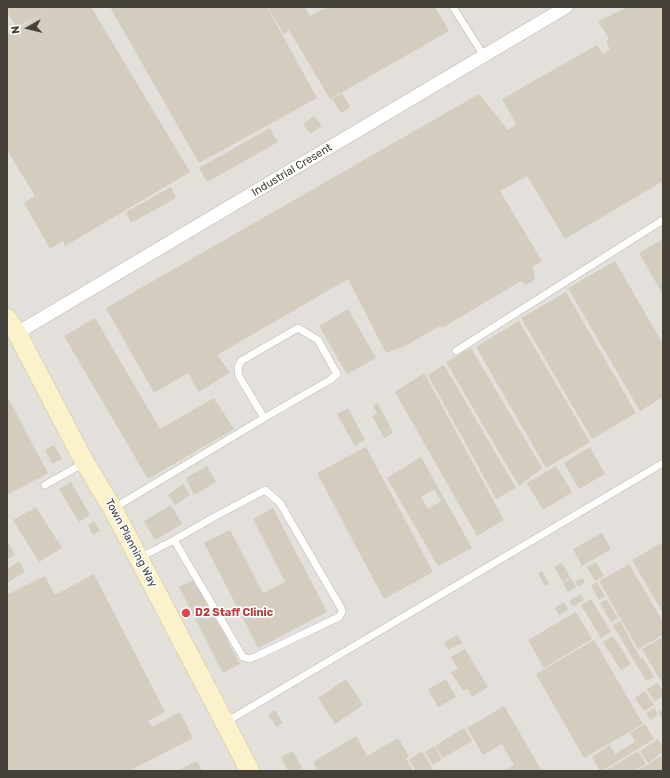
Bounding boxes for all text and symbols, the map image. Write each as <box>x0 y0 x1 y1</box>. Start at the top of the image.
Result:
north arrow <box>8 8 48 48</box>
text: N <box>9 25 23 35</box>
street label: Industrial Cresent <box>249 141 335 199</box>
street label: Town Planning Way <box>102 497 160 589</box>
place label: D2 Staff Clinic <box>195 606 273 620</box>
marker: D2 Staff Clinic <box>180 607 192 619</box>

